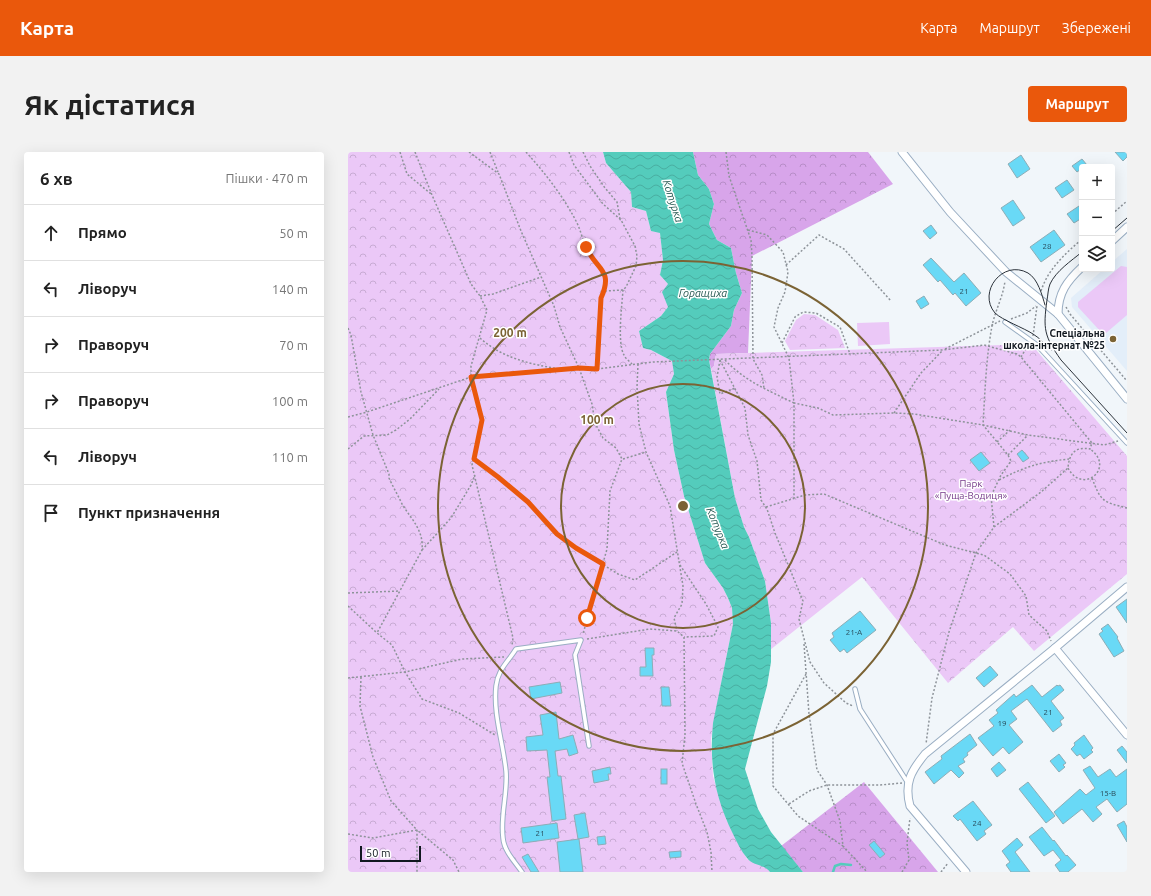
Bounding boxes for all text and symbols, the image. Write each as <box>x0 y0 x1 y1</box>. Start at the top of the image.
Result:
text: Карта <box>20 17 74 39</box>
text: Карта <box>920 20 957 36</box>
text: Маршрут <box>979 20 1040 36</box>
text: Збережені <box>1062 20 1131 36</box>
button: Маршрут <box>1028 86 1127 122</box>
text: Як дістатися <box>24 89 196 120</box>
map controls <box>1079 164 1115 272</box>
button: + <box>1079 164 1115 200</box>
text: 6 хв <box>40 169 73 188</box>
text: Пішки · 470 m <box>226 171 308 185</box>
water label: Котурка <box>661 178 686 224</box>
button: − <box>1079 200 1115 236</box>
icon: ahead <box>40 222 62 244</box>
text: Прямо <box>78 224 127 241</box>
text: 50 m <box>279 226 308 240</box>
button: layers <box>1079 236 1115 272</box>
route end <box>577 238 595 256</box>
house number: 28 <box>1042 242 1052 251</box>
icon: left <box>40 278 62 300</box>
text: Ліворуч <box>78 280 137 297</box>
text: 140 m <box>272 282 308 296</box>
water label: Горащиха <box>679 287 727 299</box>
house number: 21 <box>959 287 969 296</box>
text: 200 m <box>493 326 527 339</box>
place label: Спеціальна школа-інтернат №25 <box>1003 328 1105 351</box>
icon: right <box>40 334 62 356</box>
marker: Спеціальна школа-інтернат №25 <box>1108 334 1118 344</box>
text: Праворуч <box>78 336 149 353</box>
text: 70 m <box>279 338 308 352</box>
icon: right <box>40 390 62 412</box>
text: Праворуч <box>78 392 149 409</box>
text: 100 m <box>272 394 308 408</box>
text: 100 m <box>580 413 614 426</box>
icon: left <box>40 446 62 468</box>
text: Ліворуч <box>78 448 137 465</box>
text: 110 m <box>272 450 308 464</box>
park label: Парк «Пуща-Водиця» <box>935 478 1008 501</box>
centre of rings <box>676 499 690 513</box>
icon: arrive <box>40 502 62 524</box>
text: Пункт призначення <box>78 504 220 521</box>
water label: Котурка <box>704 505 732 551</box>
route start <box>578 609 596 627</box>
house number: 21-А <box>846 628 863 637</box>
house number: 21 <box>1043 708 1053 717</box>
house number: 19 <box>997 719 1007 728</box>
house number: 15-В <box>1100 789 1116 798</box>
house number: 24 <box>972 819 982 828</box>
house number: 21 <box>535 829 545 838</box>
scale bar <box>360 844 421 863</box>
text: 50 m <box>366 847 390 859</box>

